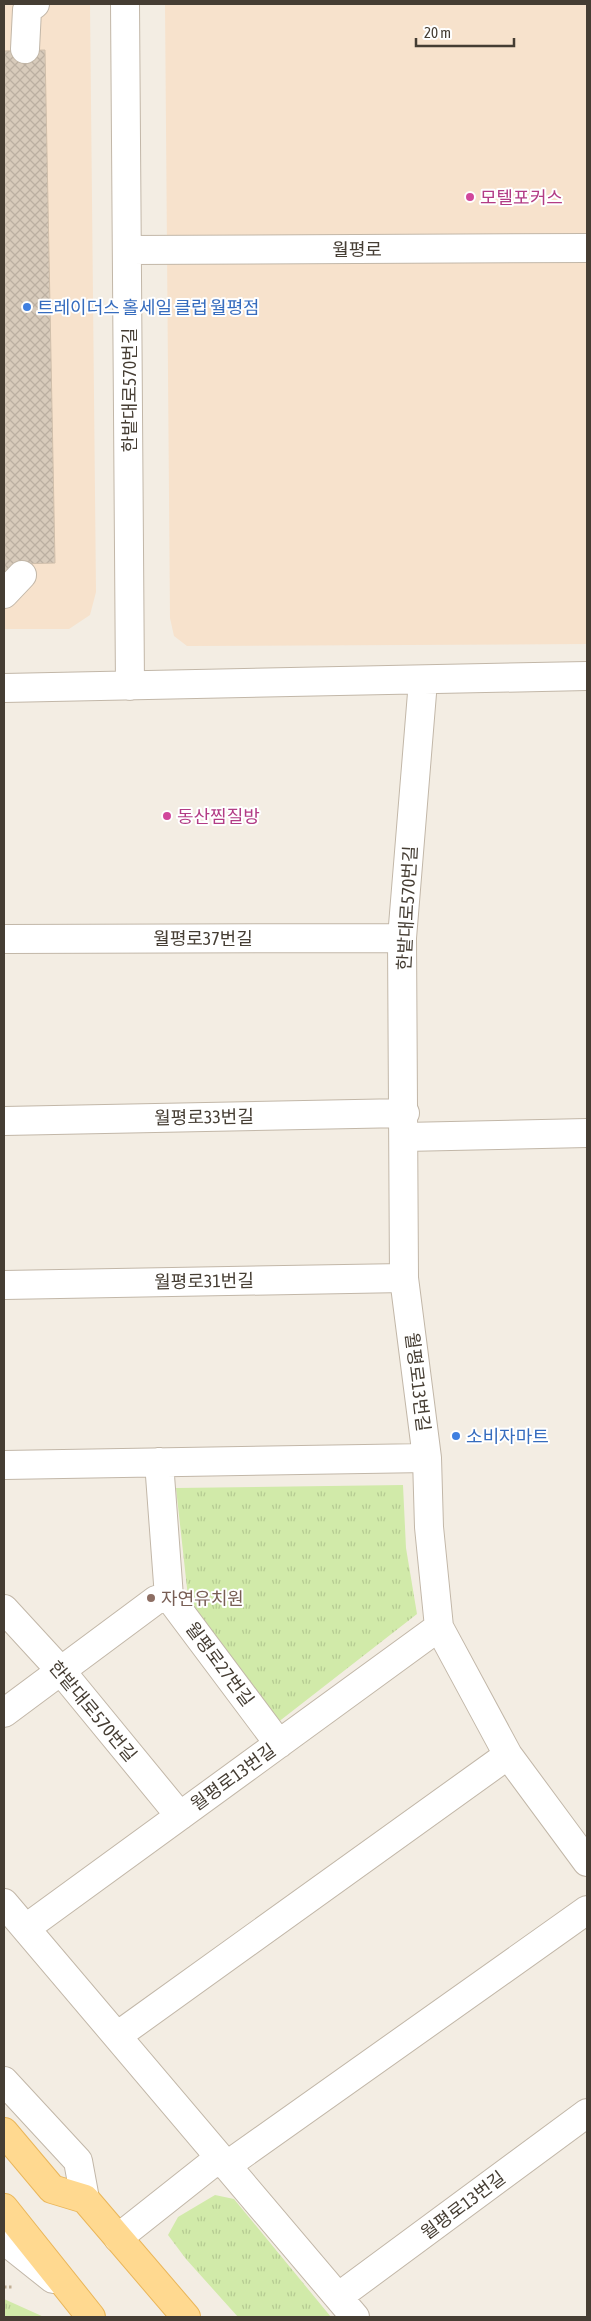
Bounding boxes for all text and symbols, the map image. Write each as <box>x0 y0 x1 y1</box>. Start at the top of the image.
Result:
scale bar <box>416 15 514 47</box>
text: 20 m <box>424 24 451 41</box>
place label: 모텔포커스 <box>480 187 563 208</box>
marker: 모텔포커스 <box>464 191 476 203</box>
street label: 월평로 <box>332 239 382 260</box>
place label: 트레이더스 홀세일 클럽 월평점 <box>37 297 260 318</box>
marker: 트레이더스 홀세일 클럽 월평점 <box>21 301 33 313</box>
street label: 한밭대로570번길 <box>119 328 140 452</box>
place label: 동산찜질방 <box>177 806 260 827</box>
marker: 동산찜질방 <box>161 810 173 822</box>
street label: 한밭대로570번길 <box>393 845 421 971</box>
street label: 월평로37번길 <box>153 928 253 949</box>
street label: 월평로33번길 <box>154 1106 254 1128</box>
street label: 월평로31번길 <box>154 1270 254 1292</box>
street label: 월평로13번길 <box>402 1331 434 1433</box>
place label: 소비자마트 <box>466 1426 549 1447</box>
marker: 소비자마트 <box>450 1430 462 1442</box>
place label: 자연유치원 <box>161 1588 244 1609</box>
marker: 자연유치원 <box>145 1592 157 1604</box>
street label: 월평로27번길 <box>182 1618 258 1710</box>
street label: 한밭대로570번길 <box>45 1656 141 1766</box>
street label: 월평로13번길 <box>186 1739 280 1815</box>
street label: 월평로13번길 <box>417 2167 509 2243</box>

